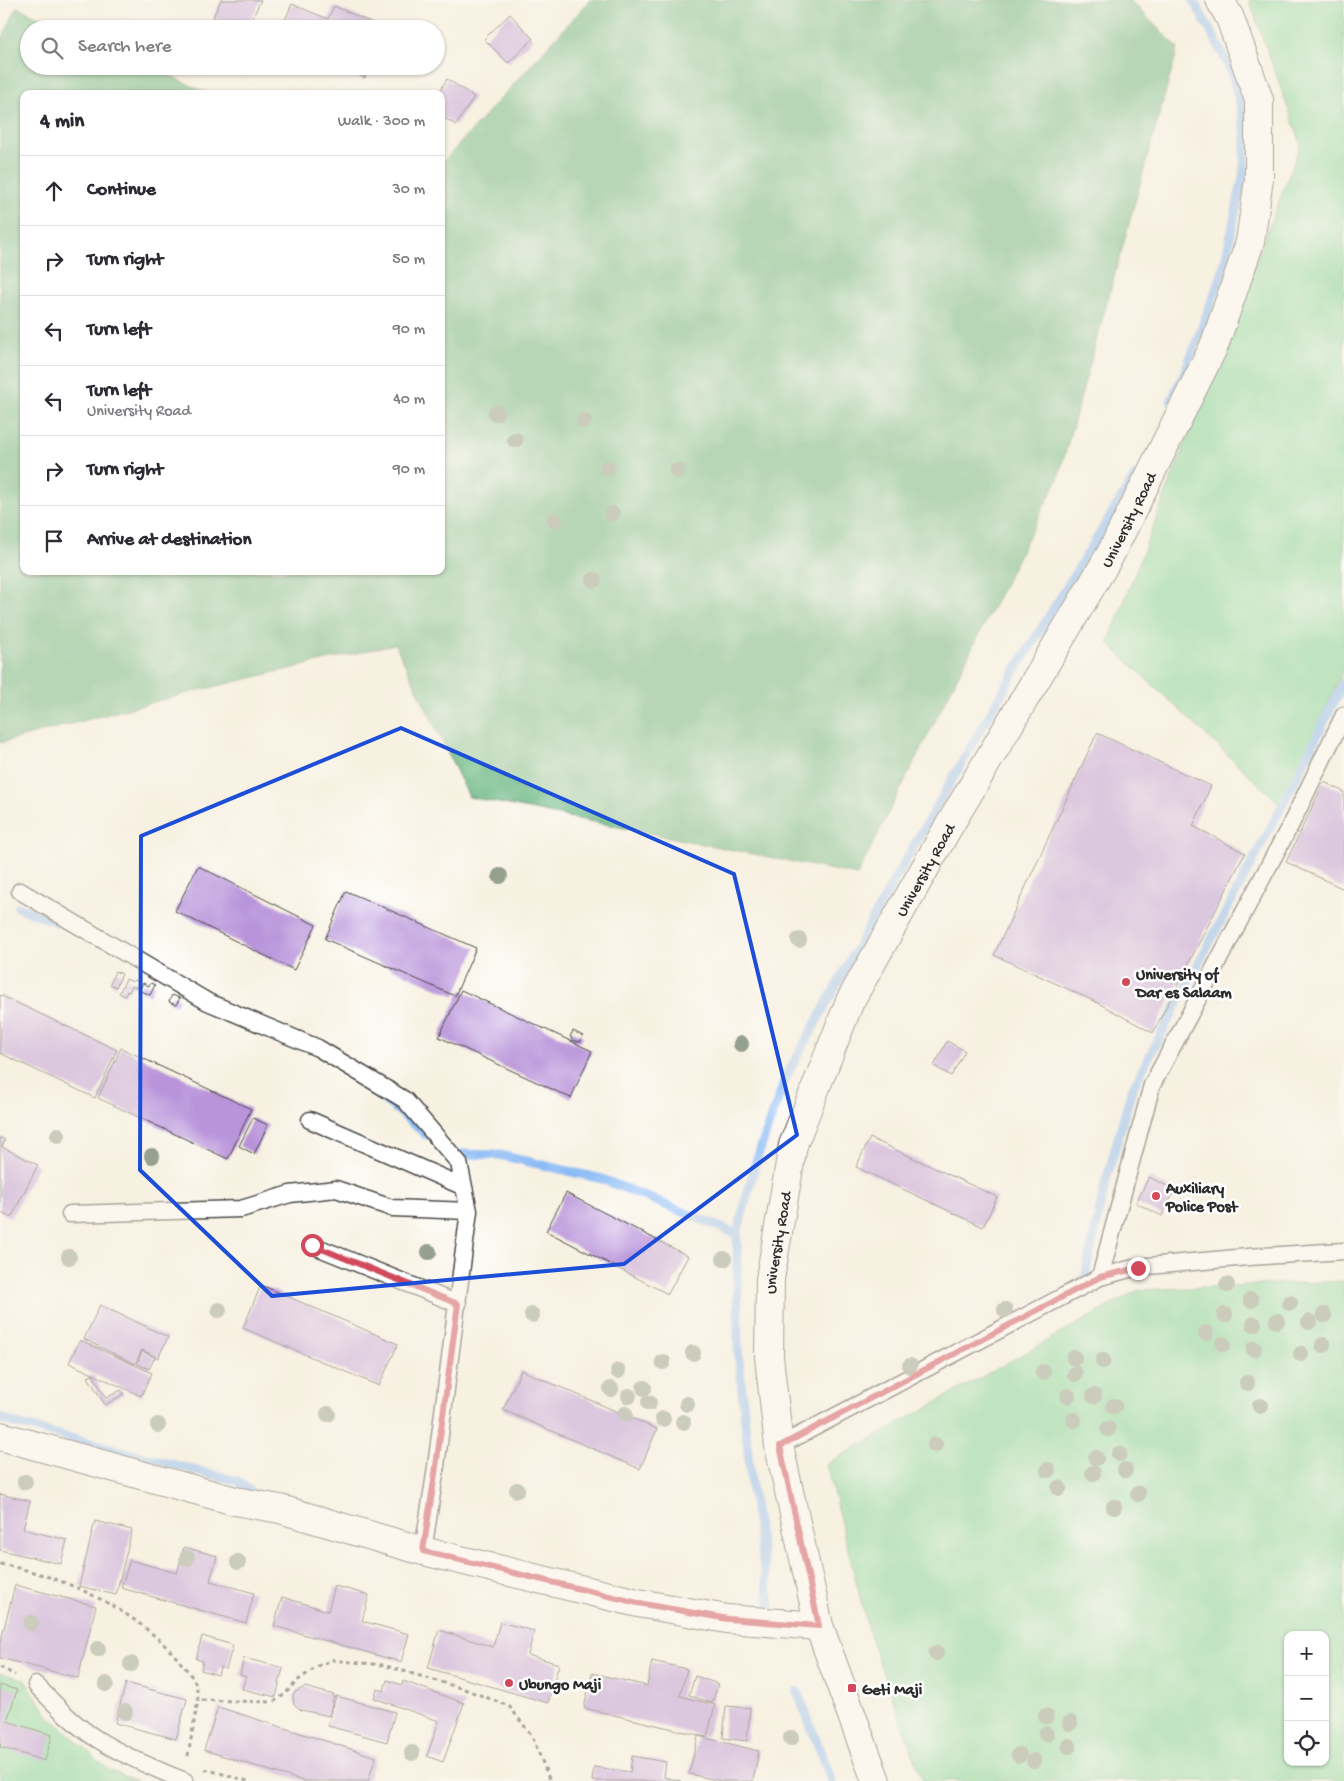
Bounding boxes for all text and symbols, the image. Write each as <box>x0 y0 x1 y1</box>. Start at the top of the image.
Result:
search box <box>20 20 445 75</box>
icon: search <box>38 34 66 62</box>
text: Search here <box>78 36 172 59</box>
text: 4 min <box>40 110 84 135</box>
text: Walk · 300 m <box>338 113 425 132</box>
icon: ahead <box>40 177 68 205</box>
text: Continue <box>87 179 156 202</box>
text: 30 m <box>392 181 425 200</box>
icon: right <box>40 247 68 275</box>
text: Turn right <box>87 249 163 272</box>
text: 50 m <box>392 251 425 270</box>
icon: left <box>40 317 68 345</box>
text: Turn left <box>87 319 151 342</box>
text: 90 m <box>393 321 425 340</box>
text: Turn left <box>87 380 151 403</box>
icon: left <box>40 387 68 415</box>
text: 40 m <box>393 391 425 410</box>
text: University Road <box>87 403 191 422</box>
icon: right <box>40 457 68 485</box>
text: Turn right <box>87 459 163 482</box>
text: 90 m <box>393 461 425 480</box>
street label: University Road <box>1099 469 1163 572</box>
icon: arrive <box>40 527 68 555</box>
text: Arrive at destination <box>87 529 251 552</box>
street label: University Road <box>894 820 962 921</box>
place label: University of Dar es Salaam <box>1134 966 1232 1004</box>
marker: University of Dar es Salaam <box>1120 976 1132 988</box>
place label: Auxiliary Police Post <box>1165 1181 1239 1218</box>
street label: University Road <box>764 1189 798 1294</box>
marker: Auxiliary Police Post <box>1150 1190 1162 1202</box>
route start <box>301 1234 324 1257</box>
route end <box>1127 1257 1150 1280</box>
map controls <box>1284 1631 1329 1766</box>
button: + <box>1284 1631 1329 1676</box>
button: − <box>1284 1676 1329 1721</box>
marker: Ubungo Maji <box>503 1677 515 1689</box>
place label: Ubungo Maji <box>519 1677 602 1696</box>
marker: Geti Maji <box>846 1682 858 1694</box>
place label: Geti Maji <box>862 1682 923 1701</box>
button: locate <box>1284 1721 1329 1766</box>

